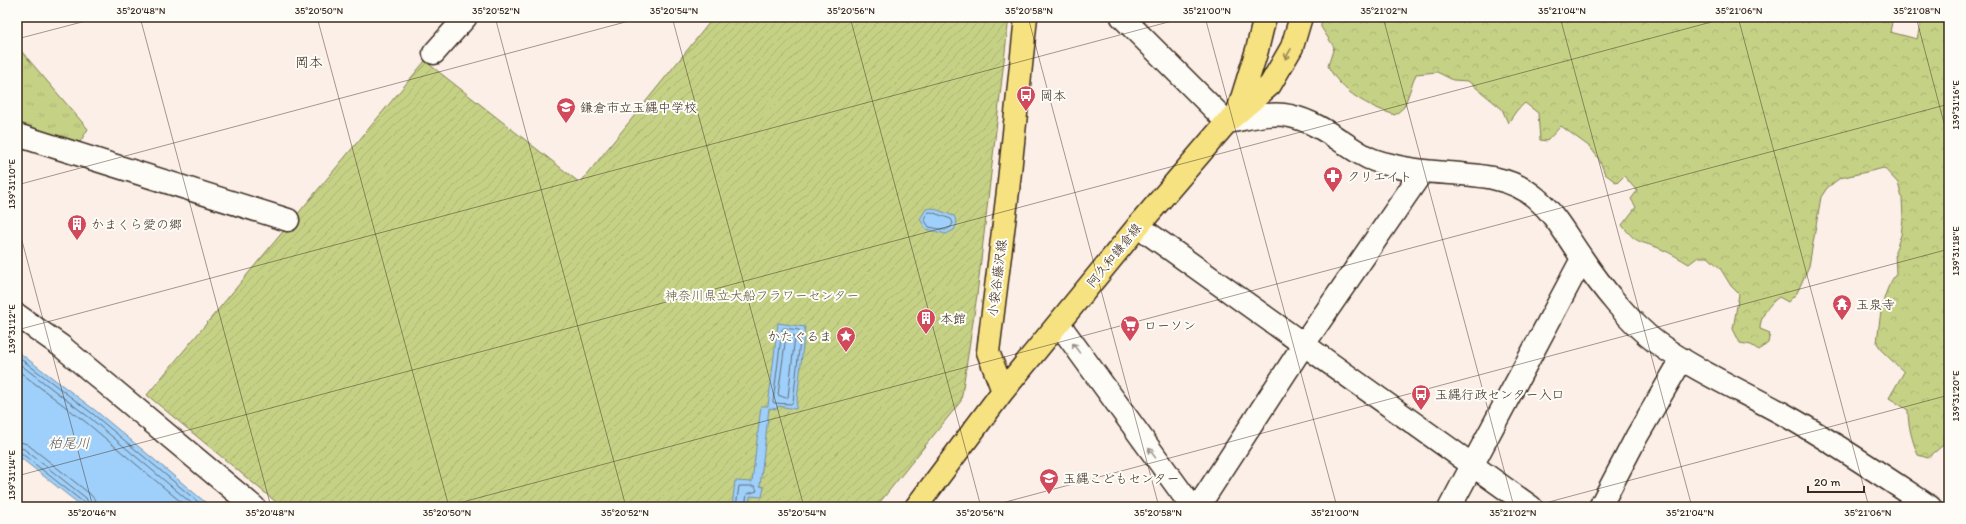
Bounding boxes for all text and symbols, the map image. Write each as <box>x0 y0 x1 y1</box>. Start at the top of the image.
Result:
text: 35°20'48"N <box>117 4 166 17</box>
text: 35°20'50"N <box>295 4 344 17</box>
text: 35°20'52"N <box>472 4 520 17</box>
text: 35°20'54"N <box>650 4 699 17</box>
text: 35°20'56"N <box>827 4 875 17</box>
text: 35°20'58"N <box>1005 4 1053 17</box>
text: 35°21'00"N <box>1183 4 1231 17</box>
text: 35°21'02"N <box>1360 4 1408 17</box>
text: 35°21'04"N <box>1538 4 1586 17</box>
text: 35°21'06"N <box>1715 4 1763 17</box>
text: 35°21'08"N <box>1893 4 1941 17</box>
one-way arrow <box>1284 48 1292 60</box>
district label: 岡本 <box>295 54 323 71</box>
text: 139°31'16"E <box>1949 80 1962 130</box>
bus stop icon: 岡本 <box>1015 84 1037 112</box>
place label: 岡本 <box>1040 88 1066 103</box>
school or university icon: 鎌倉市立玉縄中学校 <box>555 96 577 124</box>
place label: 鎌倉市立玉縄中学校 <box>580 100 697 115</box>
text: 139°31'10"E <box>5 158 18 209</box>
pharmacy icon: クリエイト <box>1322 165 1344 193</box>
place label: クリエイト <box>1347 169 1412 184</box>
building icon: かまくら愛の郷 <box>66 213 88 241</box>
place label: かまくら愛の郷 <box>91 217 182 232</box>
street label: 阿久和鎌倉線 <box>1084 219 1145 290</box>
text: 139°31'18"E <box>1949 226 1962 276</box>
street label: 小袋谷藤沢線 <box>985 237 1009 318</box>
park label: 神奈川県立大船フラワーセンター <box>665 288 859 303</box>
temple icon: 玉泉寺 <box>1831 293 1853 321</box>
place label: 玉泉寺 <box>1856 297 1895 312</box>
text: 139°31'12"E <box>5 304 18 354</box>
building icon: 本館 <box>915 307 937 335</box>
place label: 本館 <box>940 311 966 326</box>
supermarket icon: ローソン <box>1119 314 1141 342</box>
place label: ローソン <box>1144 318 1196 333</box>
place icon: かたぐるま <box>835 325 857 353</box>
place label: かたぐるま <box>767 329 832 344</box>
one-way arrow <box>1072 343 1080 354</box>
text: 139°31'20"E <box>1949 370 1962 421</box>
bus stop icon: 玉縄行政センター入口 <box>1410 383 1432 411</box>
place label: 玉縄行政センター入口 <box>1435 387 1564 402</box>
water label: 柏尾川 <box>48 435 90 452</box>
one-way arrow <box>1148 448 1157 459</box>
text: 139°31'14"E <box>5 450 18 500</box>
school or university icon: 玉縄こどもセンター <box>1038 467 1060 495</box>
scale bar <box>1808 468 1864 494</box>
place label: 玉縄こどもセンター <box>1063 471 1179 486</box>
text: 20 m <box>1814 475 1841 489</box>
text: 35°20'46"N <box>68 506 117 519</box>
text: 35°20'48"N <box>246 506 295 519</box>
text: 35°20'50"N <box>423 506 472 519</box>
text: 35°20'52"N <box>601 506 649 519</box>
text: 35°20'54"N <box>778 506 827 519</box>
text: 35°20'56"N <box>956 506 1004 519</box>
text: 35°20'58"N <box>1134 506 1182 519</box>
text: 35°21'00"N <box>1311 506 1359 519</box>
text: 35°21'02"N <box>1489 506 1537 519</box>
text: 35°21'04"N <box>1666 506 1714 519</box>
text: 35°21'06"N <box>1844 506 1892 519</box>

